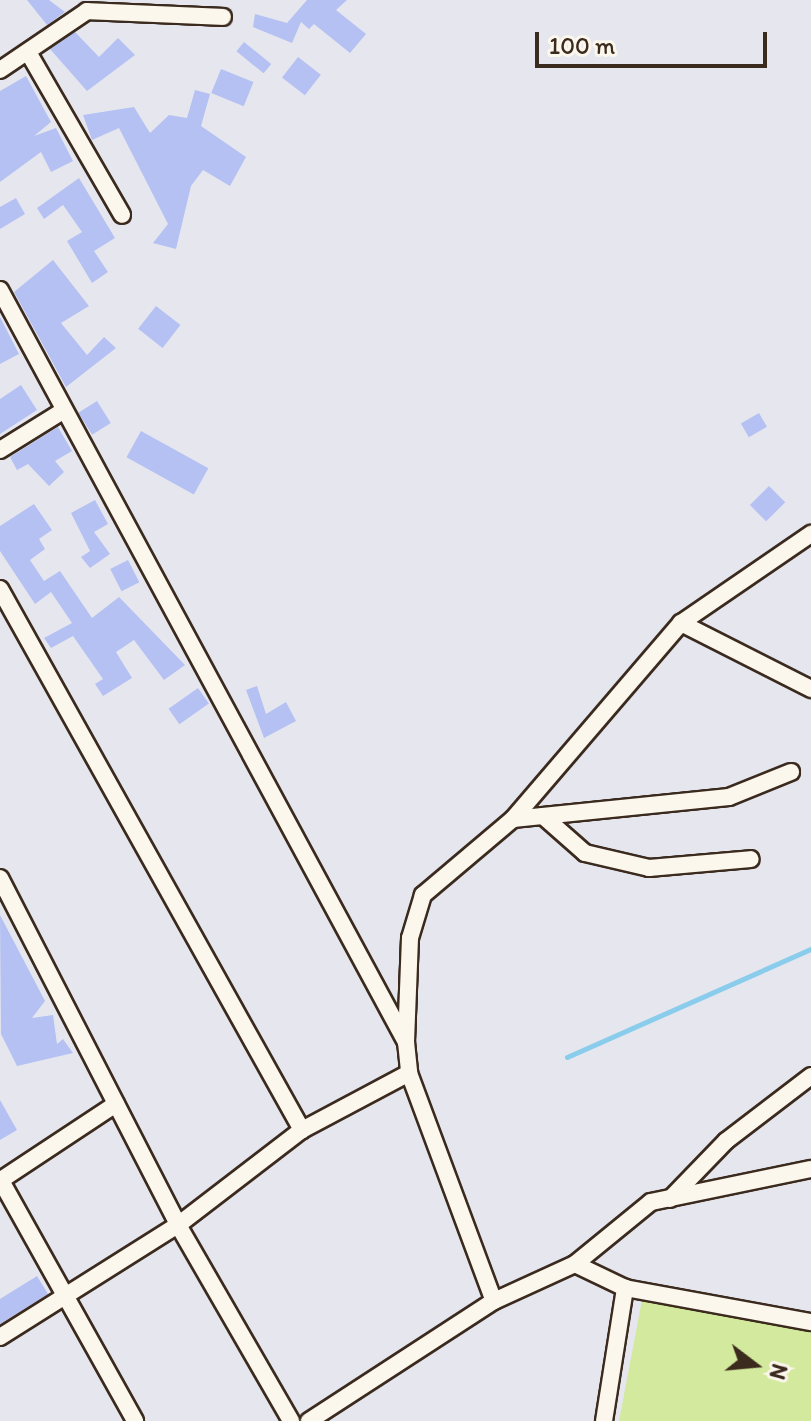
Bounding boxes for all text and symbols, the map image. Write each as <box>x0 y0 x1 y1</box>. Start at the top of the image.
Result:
scale bar <box>539 16 771 66</box>
text: 100 m <box>549 31 615 60</box>
north arrow <box>715 1325 795 1405</box>
text: N <box>764 1361 794 1383</box>

